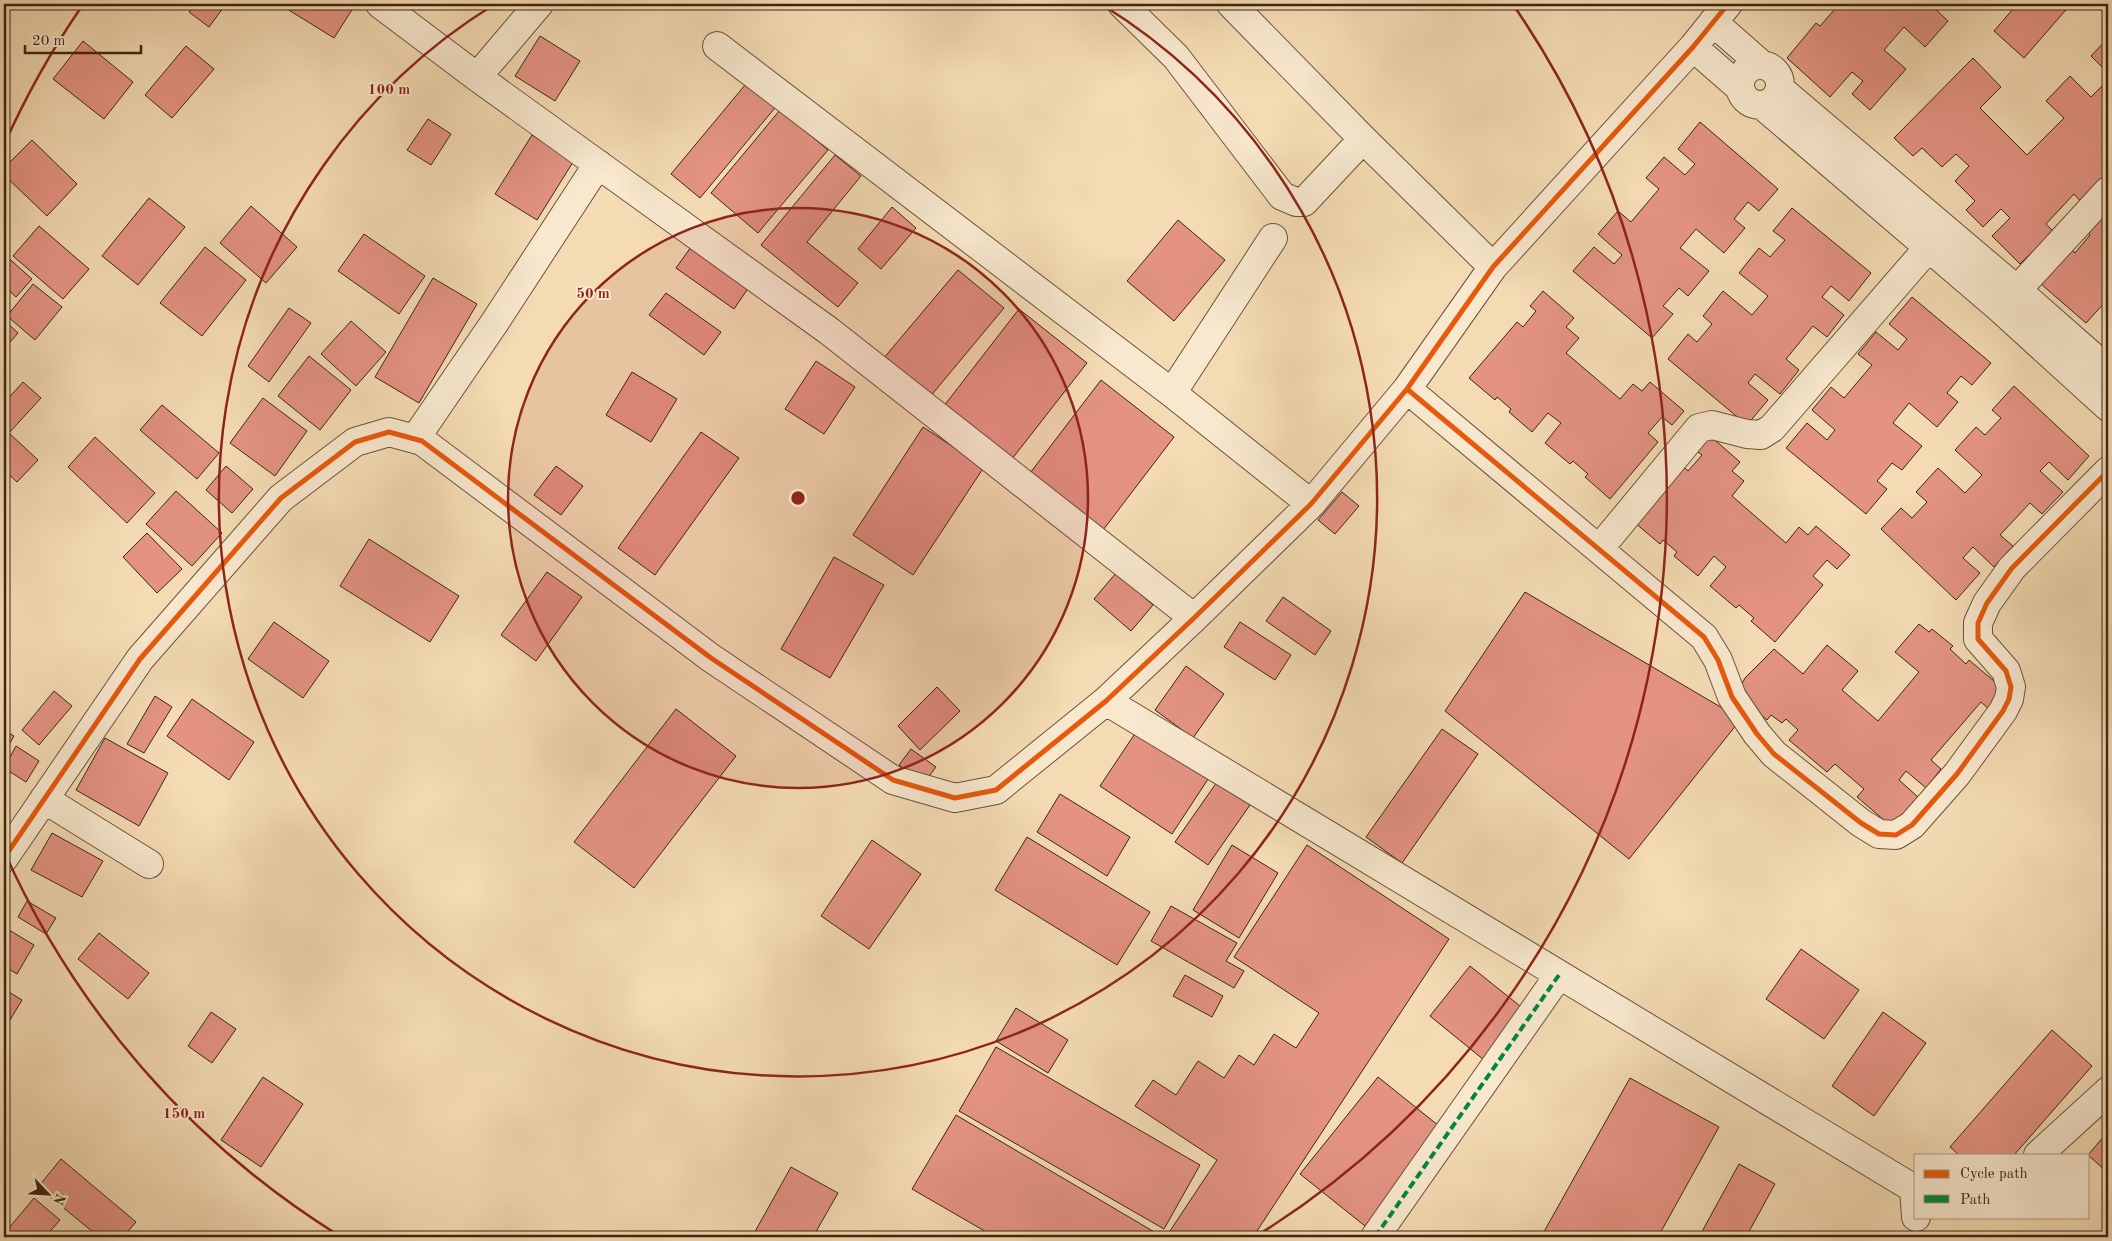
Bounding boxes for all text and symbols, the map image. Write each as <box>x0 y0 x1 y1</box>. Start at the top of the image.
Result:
scale bar <box>25 22 141 54</box>
text: 20 m <box>32 34 66 49</box>
text: 100 m <box>368 83 410 98</box>
text: 50 m <box>576 287 610 302</box>
centre of rings <box>789 489 807 507</box>
text: 150 m <box>163 1107 205 1122</box>
legend <box>1914 1154 2090 1218</box>
text: Cycle path <box>1960 1167 2028 1182</box>
north arrow <box>22 1168 72 1218</box>
text: N <box>50 1191 67 1207</box>
text: Path <box>1960 1193 1990 1208</box>

